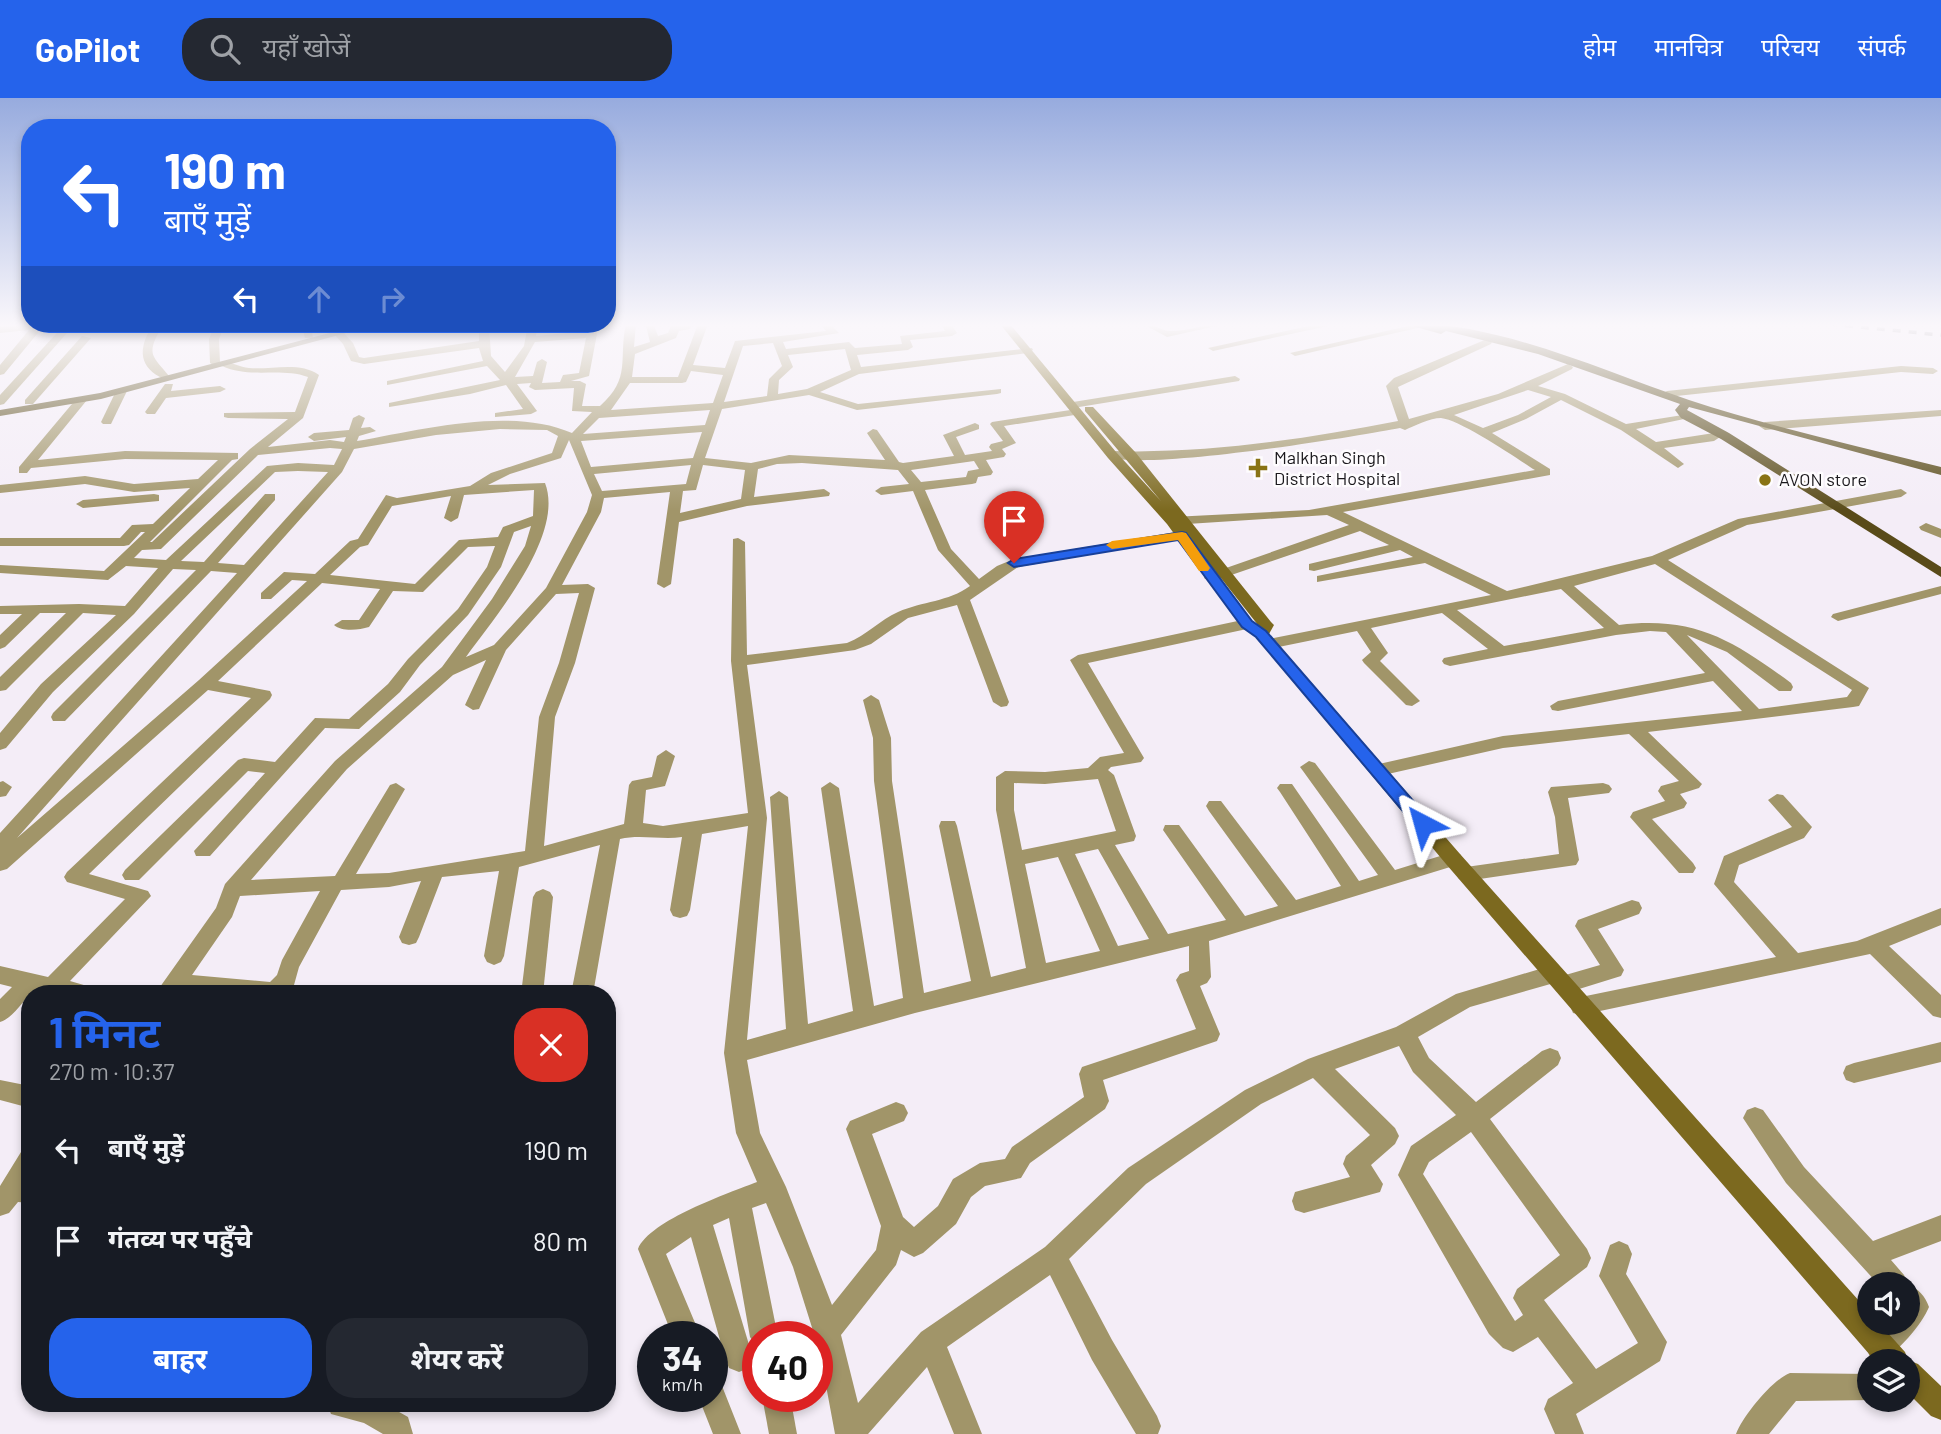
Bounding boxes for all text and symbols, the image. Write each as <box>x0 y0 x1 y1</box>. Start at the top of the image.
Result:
search box <box>182 18 672 81</box>
text: GoPilot <box>35 29 140 69</box>
icon: search <box>206 30 244 68</box>
text: यहाँ खोजें <box>262 31 350 62</box>
text: होम <box>1583 32 1616 61</box>
text: मानचित्र <box>1654 32 1723 61</box>
text: परिचय <box>1761 32 1820 61</box>
text: संपर्क <box>1858 32 1906 61</box>
text: 190 m <box>164 140 286 199</box>
icon: left <box>49 147 140 238</box>
text: बाएँ मुड़ें <box>164 200 251 238</box>
icon: left <box>227 280 265 318</box>
icon: ahead <box>300 280 338 318</box>
icon: right <box>373 280 411 318</box>
place label: Malkhan Singh District Hospital <box>1274 446 1400 489</box>
marker: Malkhan Singh District Hospital <box>1248 458 1268 478</box>
place label: AVON store <box>1779 468 1867 490</box>
marker: AVON store <box>1757 472 1773 488</box>
pin <box>984 491 1044 563</box>
icon: arrive <box>995 502 1033 540</box>
position arrow <box>1386 787 1460 861</box>
text: 1 मिनट <box>49 1006 160 1056</box>
button: close <box>514 1008 588 1082</box>
text: 270 m · 10:37 <box>49 1057 174 1085</box>
icon: left <box>49 1131 87 1169</box>
text: बाएँ मुड़ें <box>108 1131 185 1162</box>
text: 190 m <box>524 1134 588 1165</box>
icon: arrive <box>49 1222 87 1260</box>
text: गंतव्य पर पहुँचे <box>108 1222 252 1253</box>
text: 80 m <box>533 1225 588 1256</box>
map controls <box>1857 1272 1920 1412</box>
button: sound <box>1857 1272 1920 1335</box>
button: बाहर <box>49 1318 312 1398</box>
button: शेयर करें <box>326 1318 588 1398</box>
speed limit sign: 40 <box>742 1321 833 1412</box>
text: 34 <box>662 1336 703 1378</box>
button: layers <box>1857 1349 1920 1412</box>
text: km/h <box>662 1373 703 1395</box>

